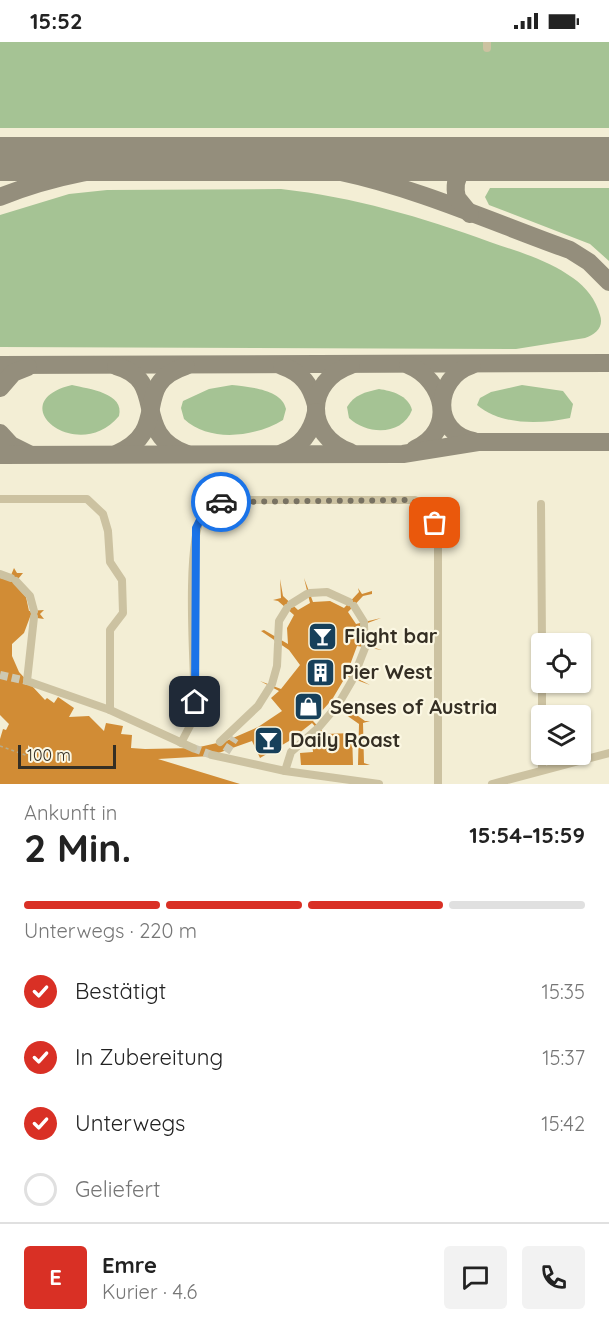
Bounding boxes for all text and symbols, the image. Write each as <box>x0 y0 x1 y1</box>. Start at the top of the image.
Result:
text: 15:52 <box>30 7 82 35</box>
courier <box>191 472 251 532</box>
icon: car <box>205 486 238 519</box>
pin <box>409 497 460 548</box>
icon: bag <box>418 506 451 539</box>
bar icon: Flight bar <box>307 620 339 652</box>
place label: Flight bar <box>344 623 438 648</box>
map controls <box>531 633 591 765</box>
button: locate <box>531 633 591 693</box>
building icon: Pier West <box>305 656 337 688</box>
place label: Pier West <box>342 659 433 684</box>
pin <box>169 676 220 727</box>
icon: home <box>178 685 211 718</box>
shop icon: Senses of Austria <box>293 691 325 723</box>
place label: Senses of Austria <box>330 694 497 719</box>
button: layers <box>531 705 591 765</box>
bar icon: Daily Roast <box>253 724 285 756</box>
place label: Daily Roast <box>290 727 401 752</box>
scale bar <box>18 742 116 770</box>
text: 100 m <box>27 745 71 765</box>
text: Ankunft in <box>24 800 117 825</box>
text: 15:54–15:59 <box>469 821 585 849</box>
text: 2 Min. <box>24 823 131 872</box>
text: Unterwegs · 220 m <box>24 918 197 943</box>
icon: check <box>24 975 57 1008</box>
text: Bestätigt <box>75 977 166 1005</box>
text: 15:35 <box>542 979 585 1004</box>
icon: check <box>24 1041 57 1074</box>
text: In Zubereitung <box>75 1043 223 1071</box>
text: 15:37 <box>542 1045 585 1070</box>
icon: check <box>24 1107 57 1140</box>
text: Unterwegs <box>75 1109 185 1137</box>
text: 15:42 <box>541 1111 585 1136</box>
text: Geliefert <box>75 1175 160 1203</box>
button: chat <box>444 1246 507 1309</box>
button: phone <box>522 1246 585 1309</box>
text: Emre <box>102 1251 157 1279</box>
text: E <box>49 1263 62 1291</box>
text: Kurier · 4.6 <box>102 1279 197 1304</box>

